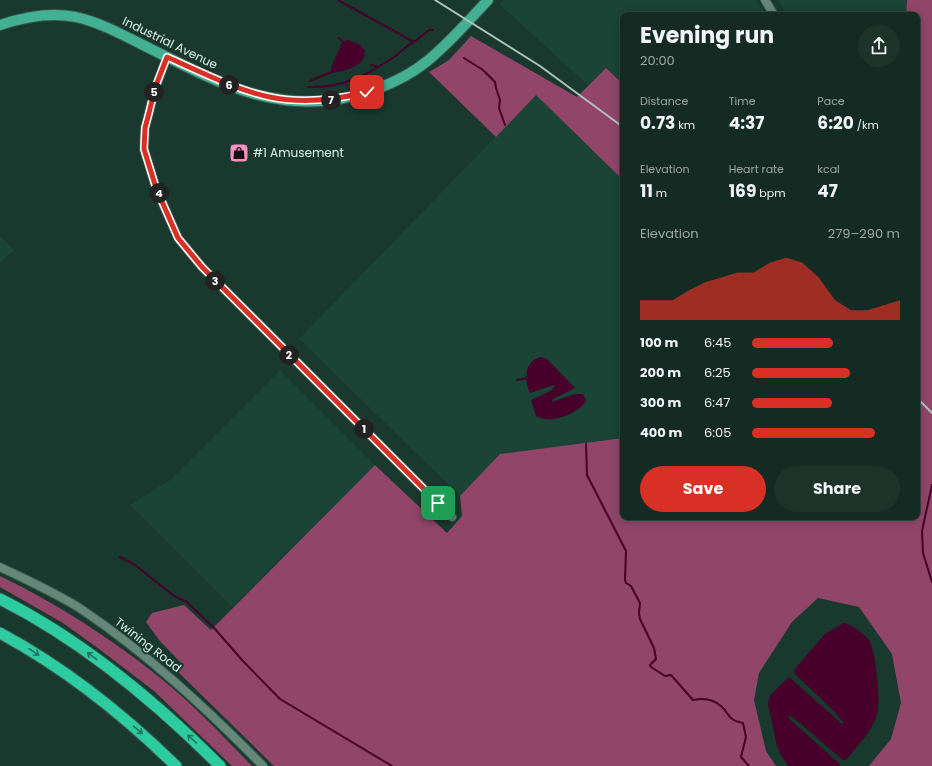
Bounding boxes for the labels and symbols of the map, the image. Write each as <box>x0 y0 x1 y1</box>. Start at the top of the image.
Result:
street label: Industrial Avenue <box>120 12 221 73</box>
pin: 6 <box>219 75 239 95</box>
pin <box>350 75 384 109</box>
pin: 5 <box>144 82 164 102</box>
pin: 7 <box>321 90 341 110</box>
shop icon: #1 Amusement <box>228 142 250 164</box>
place label: #1 Amusement <box>253 144 344 161</box>
pin: 4 <box>149 183 169 203</box>
pin: 3 <box>205 271 225 291</box>
pin: 2 <box>279 345 299 365</box>
pin: 1 <box>354 419 374 439</box>
pin <box>421 486 455 520</box>
street label: Twining Road <box>112 613 185 676</box>
one-way arrow <box>28 648 39 656</box>
one-way arrow <box>87 652 98 660</box>
one-way arrow <box>133 725 143 734</box>
one-way arrow <box>187 735 197 744</box>

